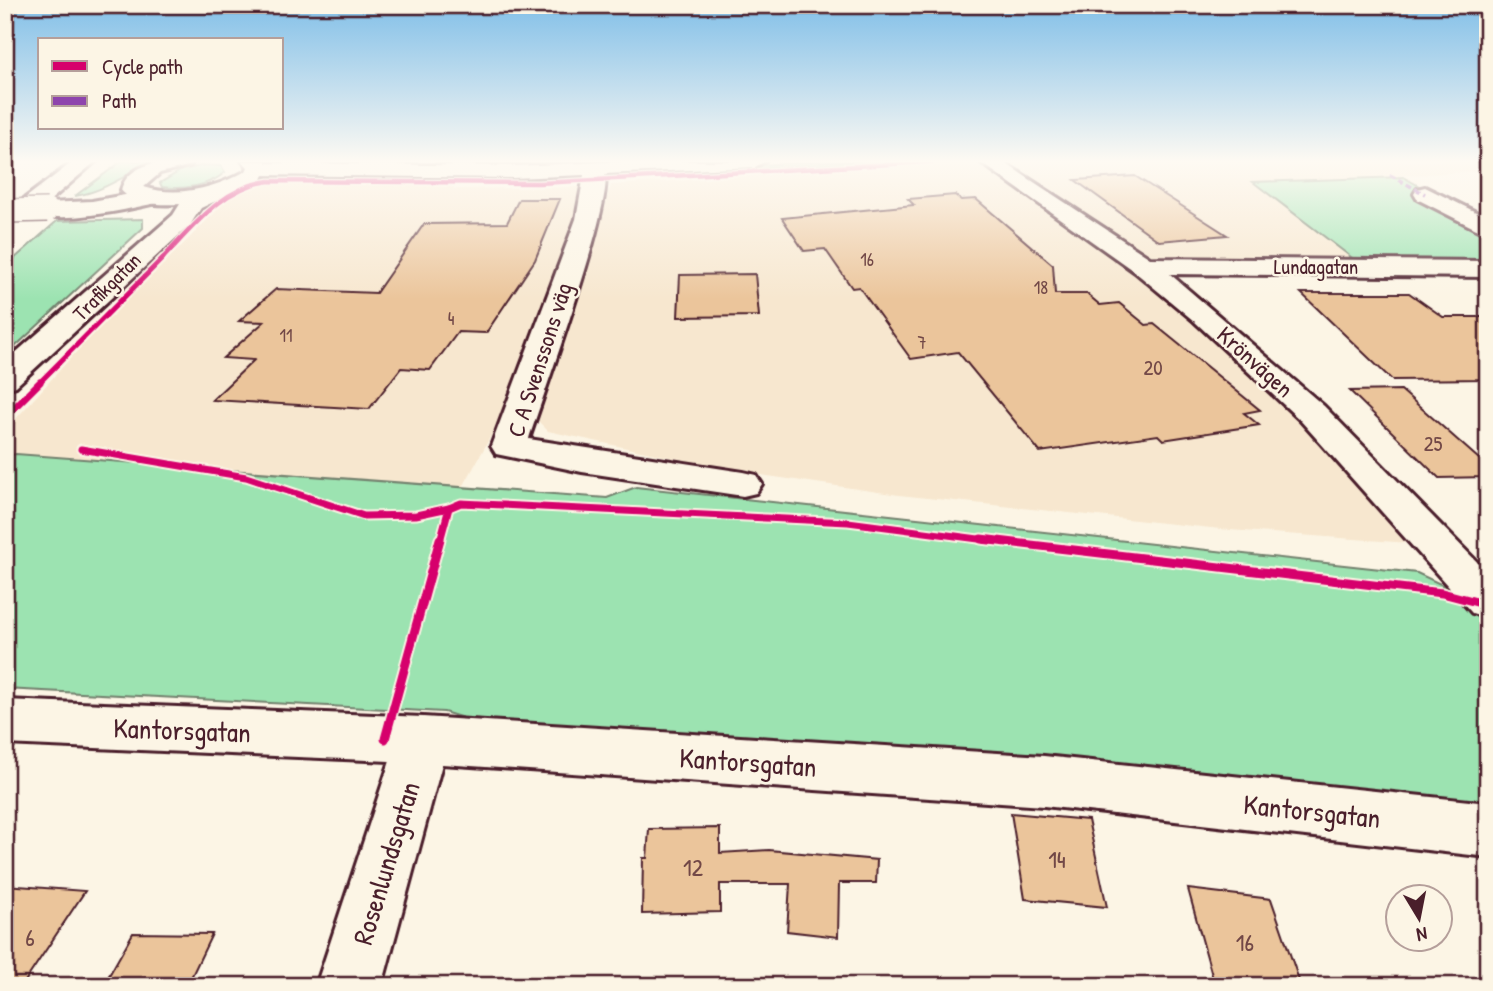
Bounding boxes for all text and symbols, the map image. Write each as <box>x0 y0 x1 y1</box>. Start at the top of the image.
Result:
legend <box>38 38 284 130</box>
text: Cycle path <box>102 52 183 81</box>
text: Path <box>102 86 137 115</box>
street label: Trafikgatan <box>66 246 147 327</box>
house number: 16 <box>860 247 874 272</box>
street label: Lundagatan <box>1274 252 1358 281</box>
house number: 18 <box>1034 275 1048 300</box>
street label: C A Svenssons väg <box>499 278 579 441</box>
house number: 4 <box>448 306 455 331</box>
street label: Krönvägen <box>1211 318 1301 404</box>
house number: 11 <box>279 323 293 348</box>
house number: 7 <box>918 330 927 355</box>
house number: 20 <box>1143 353 1163 382</box>
house number: 25 <box>1424 429 1442 458</box>
street label: Kantorsgatan <box>113 709 251 751</box>
street label: Kantorsgatan <box>678 738 818 786</box>
street label: Rosenlundsgatan <box>343 777 429 949</box>
street label: Kantorsgatan <box>1242 785 1382 837</box>
house number: 14 <box>1048 843 1066 875</box>
house number: 12 <box>683 851 703 883</box>
north arrow <box>1384 883 1454 953</box>
house number: 6 <box>25 921 35 953</box>
text: N <box>1415 921 1429 948</box>
house number: 16 <box>1236 926 1254 958</box>

